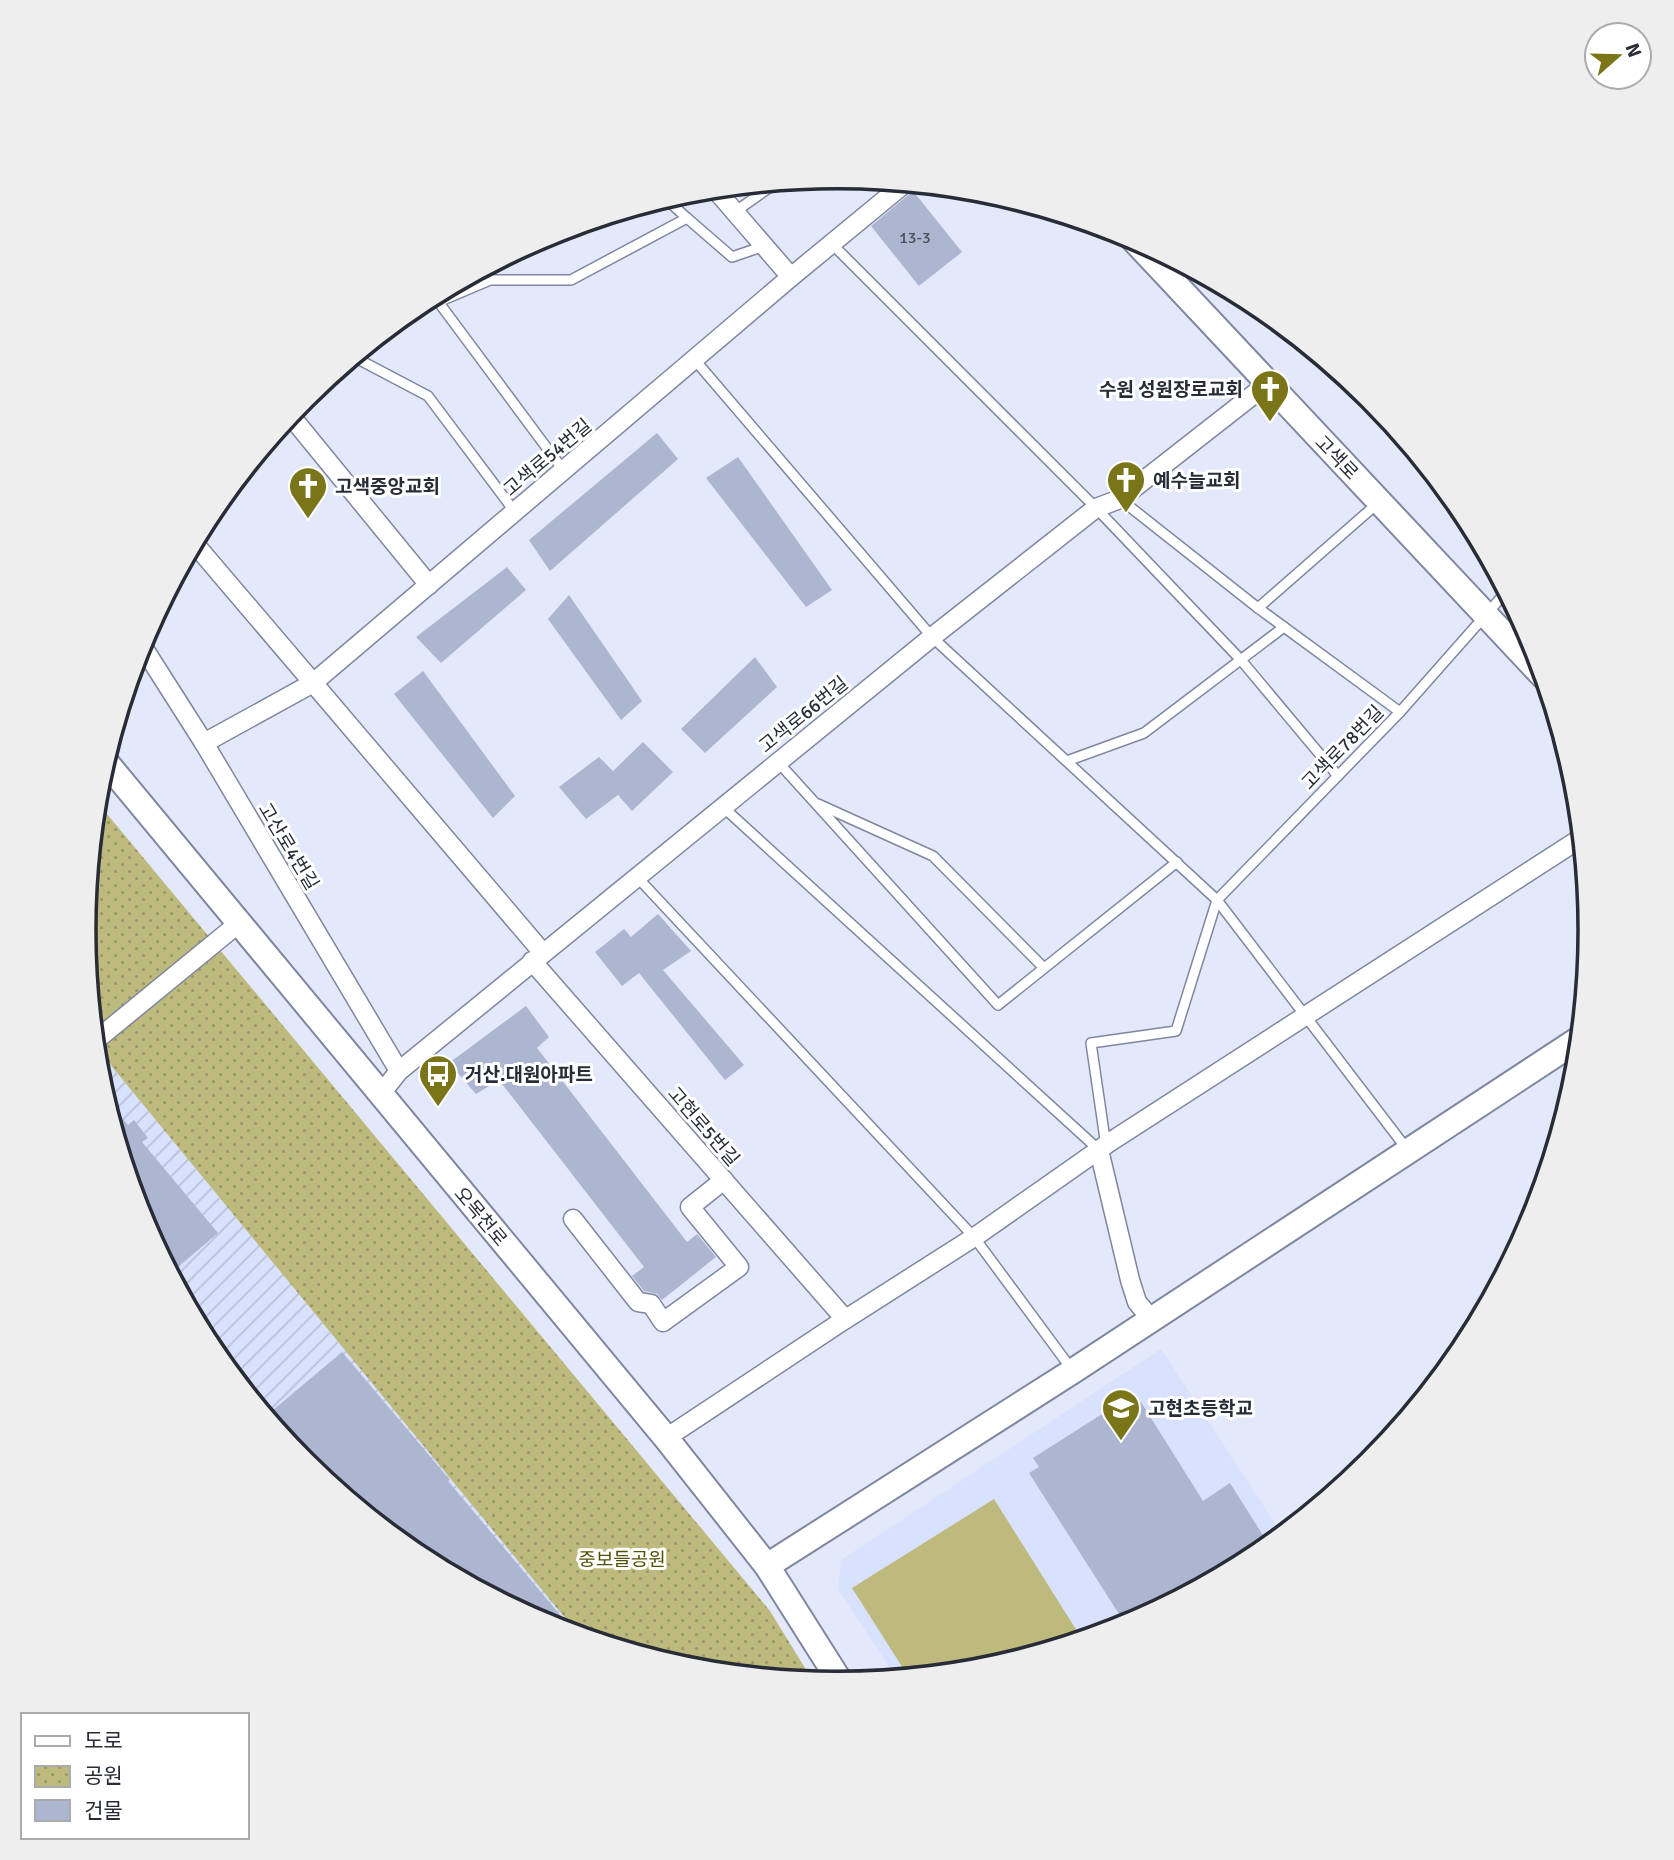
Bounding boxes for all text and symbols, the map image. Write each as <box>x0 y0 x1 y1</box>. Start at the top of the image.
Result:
north arrow <box>1583 21 1653 91</box>
text: N <box>1619 40 1647 61</box>
house number: 13-3 <box>899 228 931 248</box>
church icon: 수원 성원장로교회 <box>1249 368 1291 423</box>
place label: 수원 성원장로교회 <box>1099 378 1243 402</box>
street label: 고색로54번길 <box>499 414 597 502</box>
street label: 고색로 <box>1309 430 1363 485</box>
church icon: 예수늘교회 <box>1105 459 1147 514</box>
church icon: 고색중앙교회 <box>287 465 329 520</box>
place label: 예수늘교회 <box>1153 469 1240 493</box>
place label: 고색중앙교회 <box>335 475 440 499</box>
street label: 고색로66번길 <box>754 671 853 758</box>
street label: 고색로78번길 <box>1297 701 1389 795</box>
street label: 고산로4번길 <box>253 798 324 895</box>
bus stop icon: 거산.대원아파트 <box>417 1053 459 1108</box>
place label: 거산.대원아파트 <box>465 1063 593 1087</box>
street label: 고현로5번길 <box>662 1082 744 1171</box>
street label: 오목천로 <box>449 1182 512 1251</box>
school or university icon: 고현초등학교 <box>1100 1387 1142 1442</box>
place label: 고현초등학교 <box>1148 1397 1253 1421</box>
park label: 중보들공원 <box>578 1548 666 1572</box>
legend <box>21 1713 248 1839</box>
text: 도로 <box>84 1728 123 1754</box>
text: 공원 <box>84 1763 123 1789</box>
text: 건물 <box>84 1798 123 1824</box>

